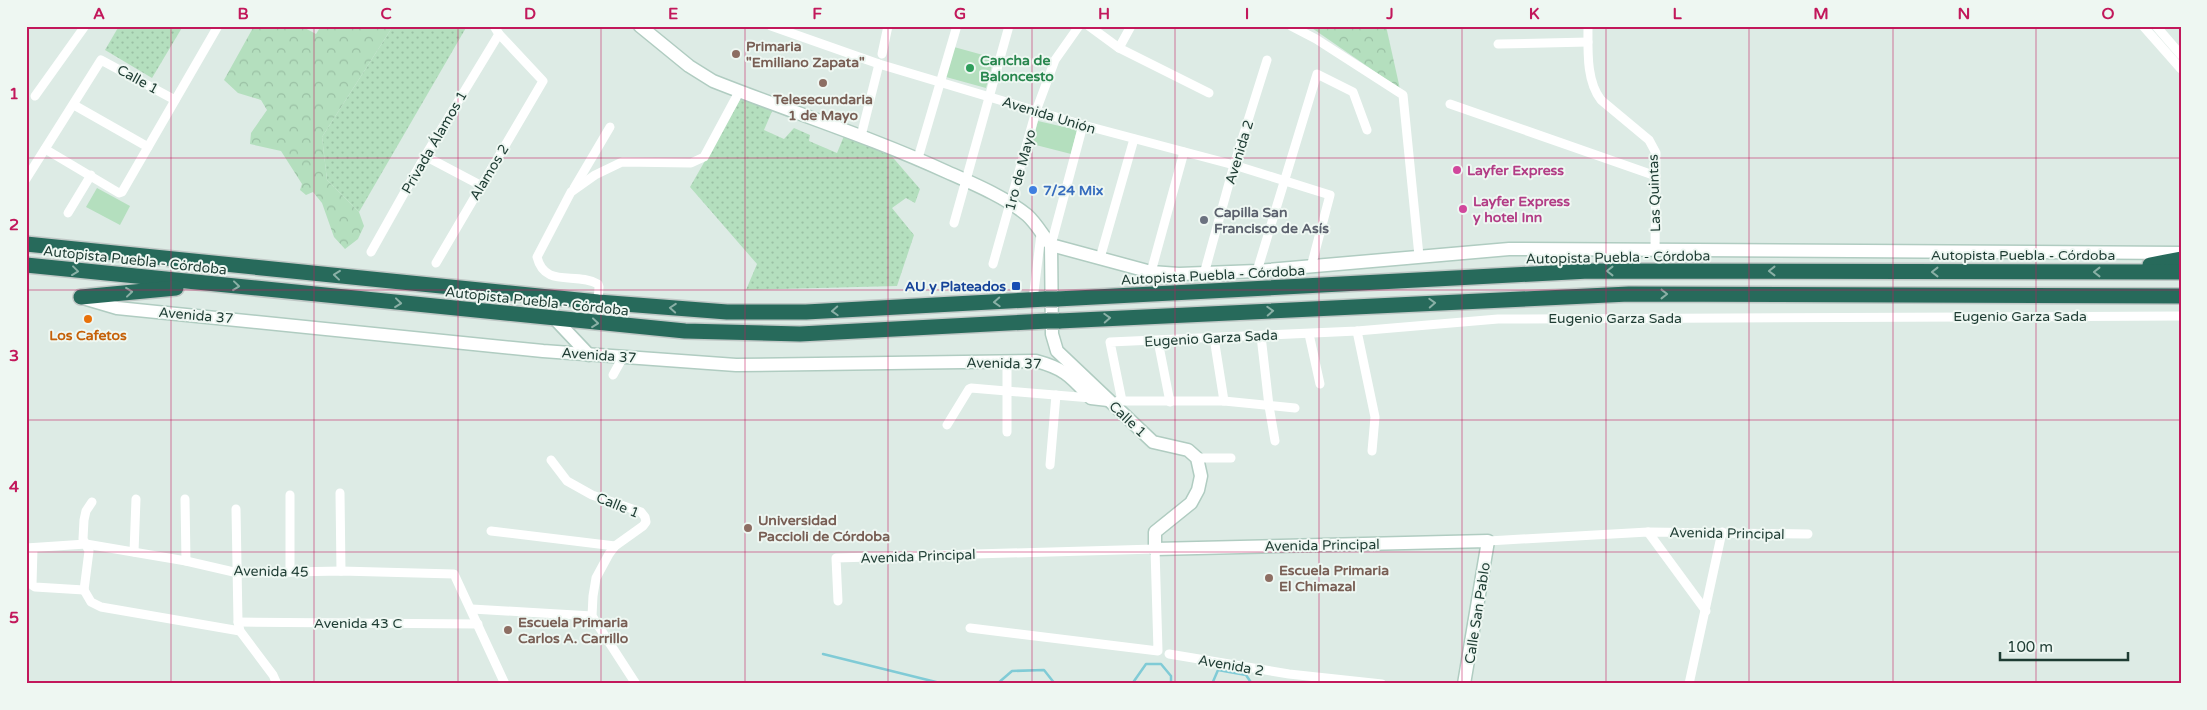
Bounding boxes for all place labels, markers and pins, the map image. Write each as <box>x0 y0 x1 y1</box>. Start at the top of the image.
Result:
place label: Primaria "Emiliano Zapata" <box>746 38 865 71</box>
marker: Primaria "Emiliano Zapata" <box>730 48 742 60</box>
place label: Cancha de Baloncesto <box>980 52 1054 85</box>
marker: Cancha de Baloncesto <box>964 62 976 74</box>
marker: Telesecundaria 1 de Mayo <box>817 77 829 89</box>
place label: Telesecundaria 1 de Mayo <box>772 91 873 124</box>
place label: Layfer Express <box>1467 162 1564 179</box>
marker: Layfer Express <box>1451 164 1463 176</box>
place label: 7/24 Mix <box>1043 182 1104 199</box>
marker: 7/24 Mix <box>1027 184 1039 196</box>
place label: Layfer Express y hotel Inn <box>1473 193 1570 226</box>
marker: Layfer Express y hotel Inn <box>1457 203 1469 215</box>
place label: Capilla San Francisco de Asís <box>1214 204 1329 237</box>
marker: Capilla San Francisco de Asís <box>1198 214 1210 226</box>
place label: AU y Plateados <box>905 278 1006 295</box>
marker: AU y Plateados <box>1010 280 1022 292</box>
marker: Los Cafetos <box>82 313 94 325</box>
place label: Los Cafetos <box>49 327 127 344</box>
place label: Universidad Paccioli de Córdoba <box>758 512 890 545</box>
marker: Universidad Paccioli de Córdoba <box>742 522 754 534</box>
place label: Escuela Primaria El Chimazal <box>1279 562 1389 595</box>
marker: Escuela Primaria El Chimazal <box>1263 572 1275 584</box>
place label: Escuela Primaria Carlos A. Carrillo <box>518 614 629 647</box>
marker: Escuela Primaria Carlos A. Carrillo <box>502 624 514 636</box>

